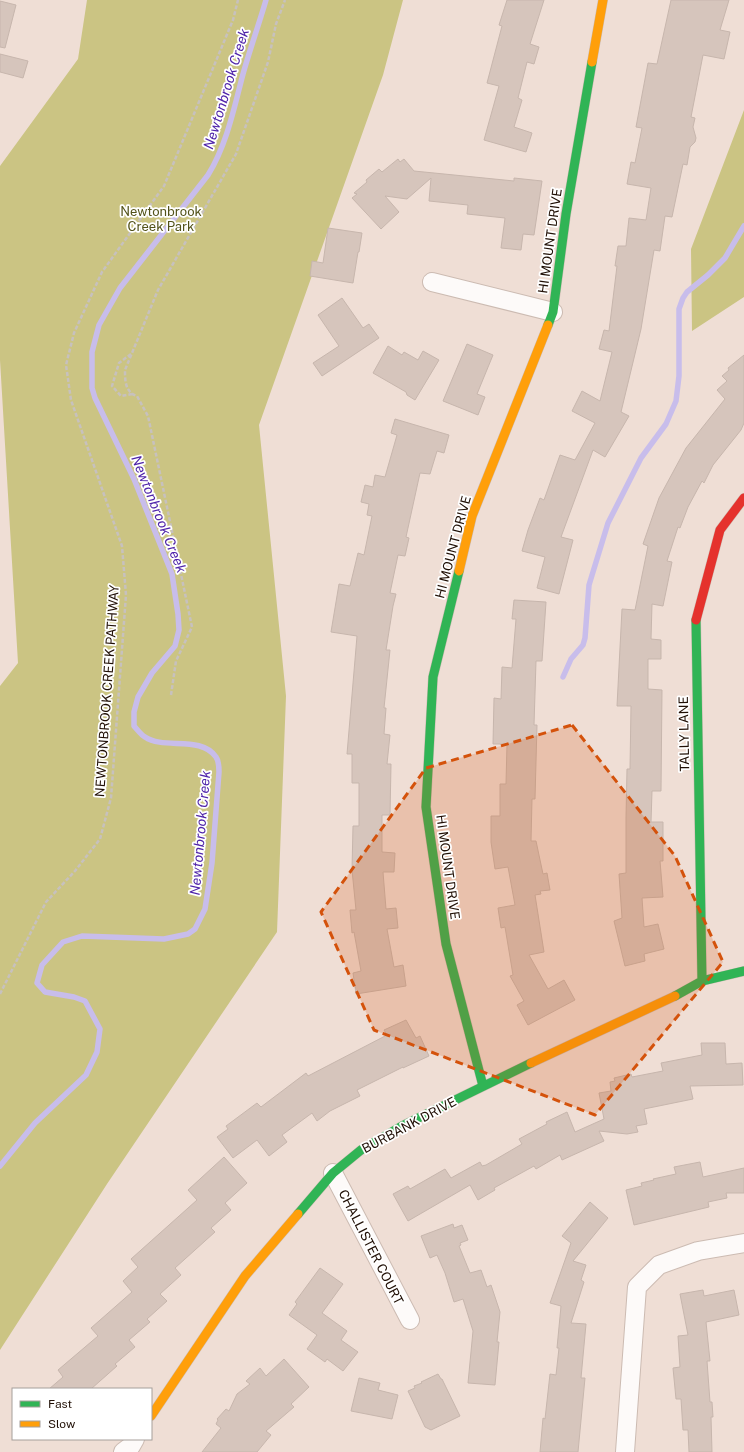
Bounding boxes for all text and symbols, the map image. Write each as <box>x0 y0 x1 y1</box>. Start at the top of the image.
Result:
water label: Newtonbrook Creek <box>200 26 252 151</box>
street label: HI MOUNT DRIVE <box>535 188 565 294</box>
park label: Newtonbrook Creek Park <box>120 204 202 234</box>
water label: Newtonbrook Creek <box>128 453 190 575</box>
street label: HI MOUNT DRIVE <box>432 494 474 600</box>
street label: NEWTONBROOK CREEK PATHWAY <box>92 584 122 798</box>
street label: TALLY LANE <box>676 696 692 772</box>
water label: Newtonbrook Creek <box>187 769 213 896</box>
street label: HI MOUNT DRIVE <box>433 814 463 920</box>
street label: BURBANK DRIVE <box>359 1094 459 1156</box>
street label: CHALLISTER COURT <box>335 1187 407 1307</box>
legend <box>12 1388 152 1440</box>
text: Fast <box>48 1397 73 1411</box>
text: Slow <box>48 1417 76 1431</box>

